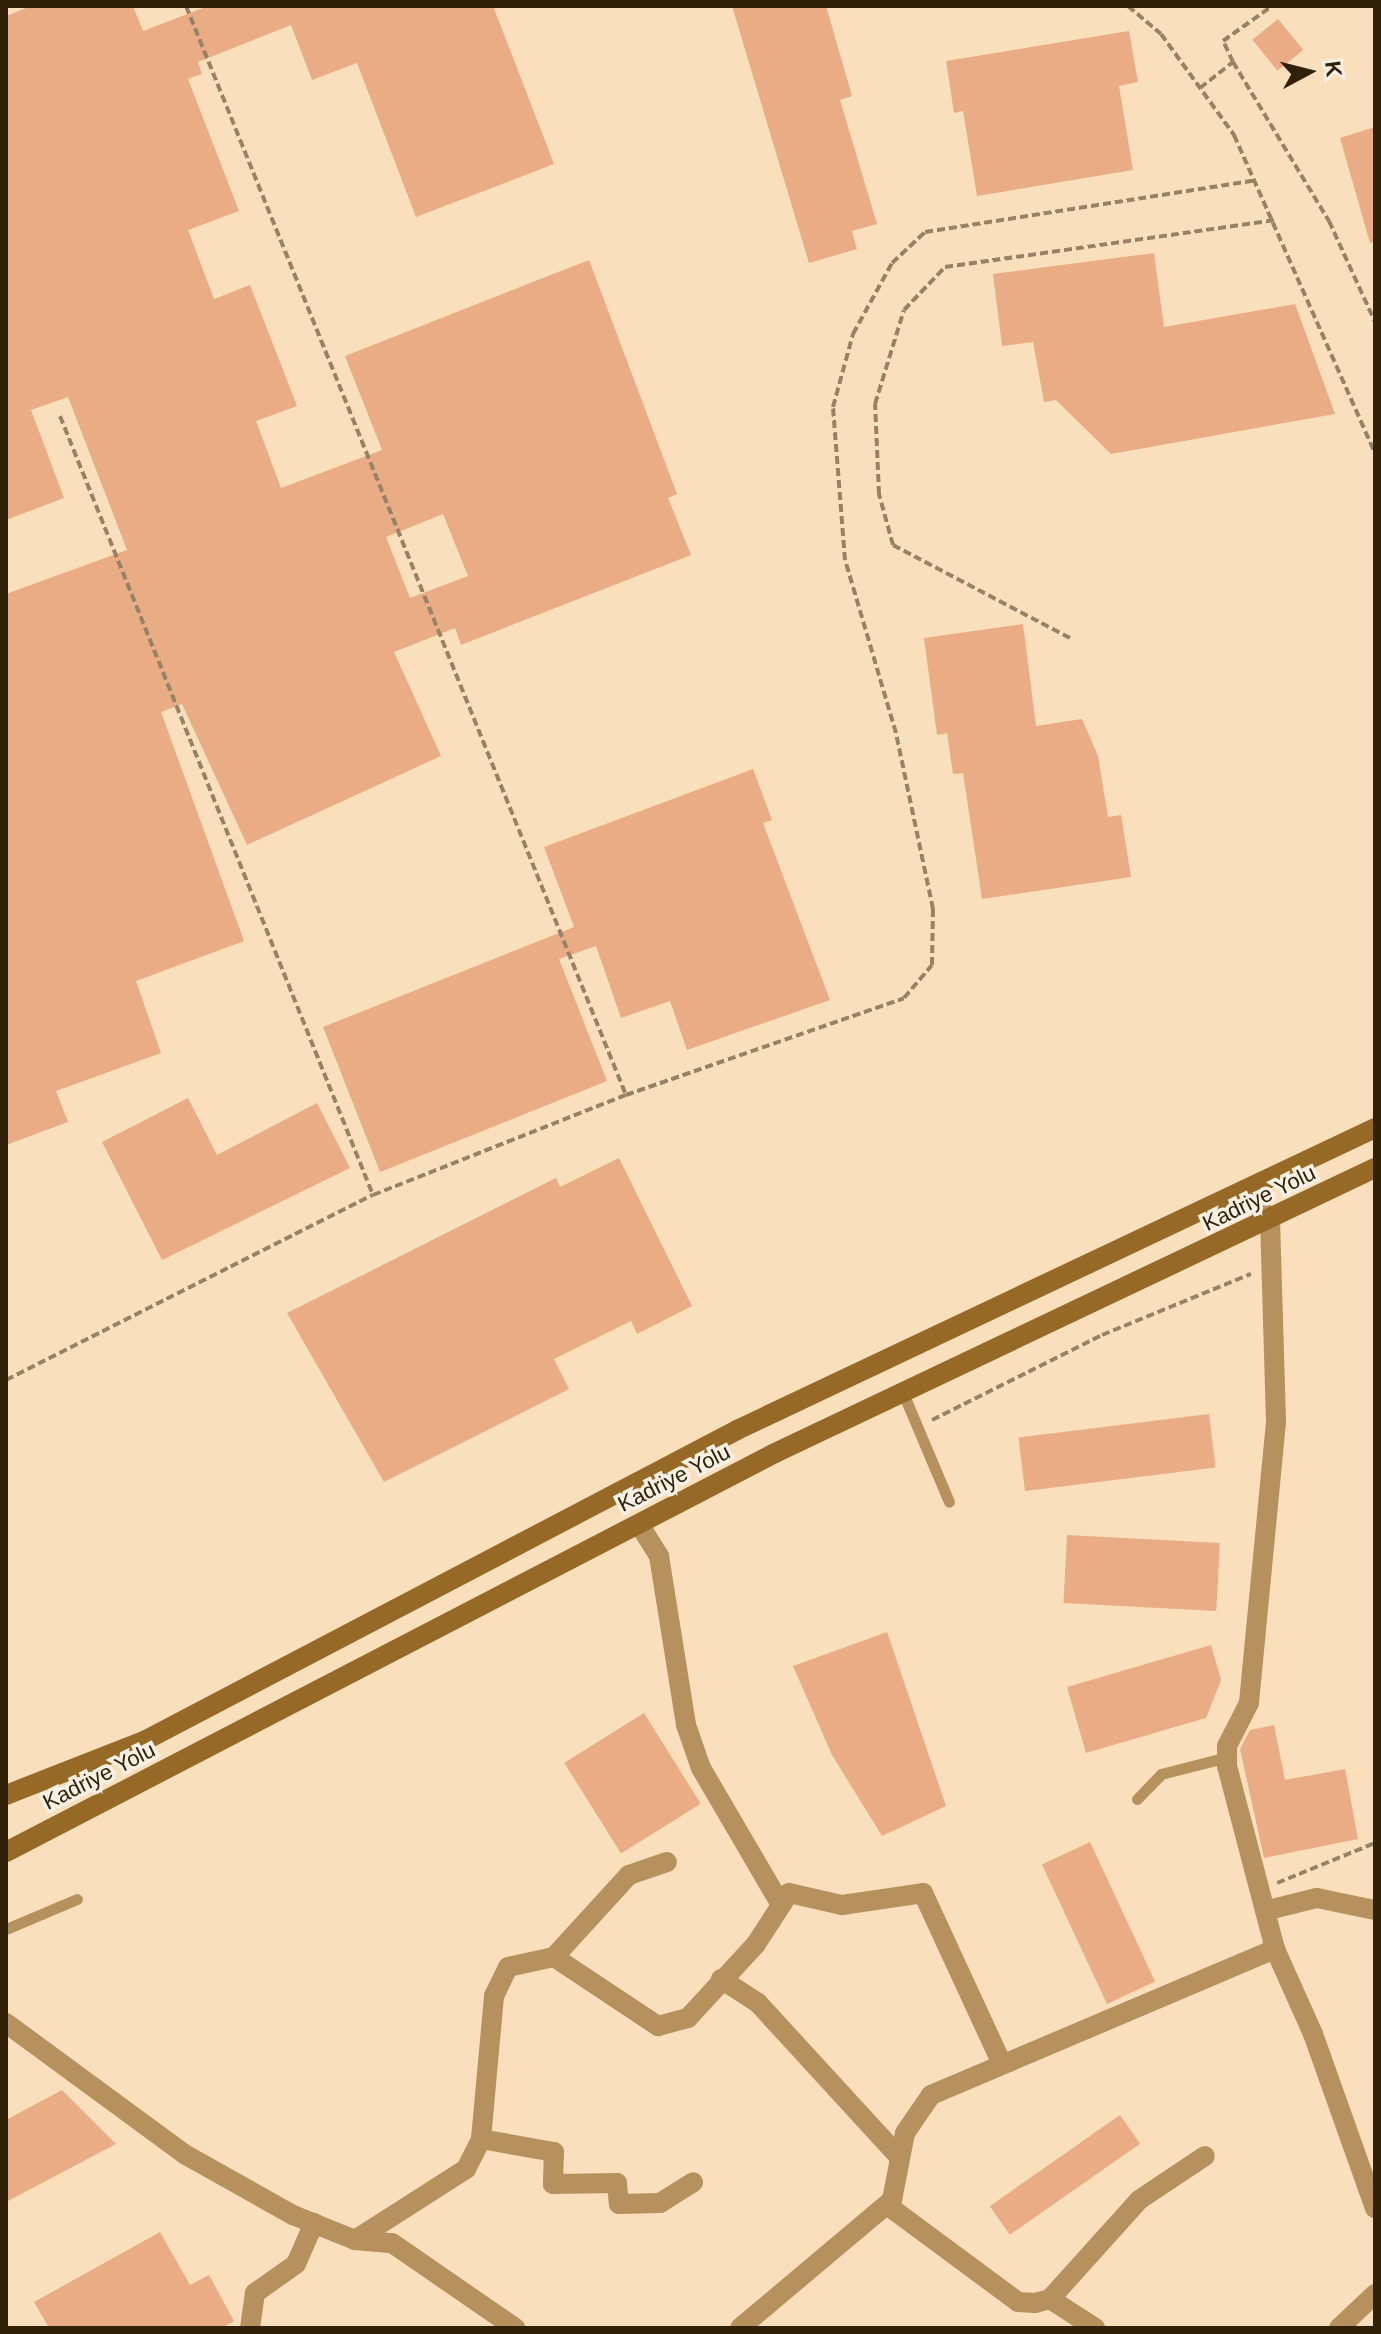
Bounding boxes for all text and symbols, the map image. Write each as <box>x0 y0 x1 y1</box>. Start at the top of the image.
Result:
north arrow <box>1269 32 1349 112</box>
text: K <box>1320 60 1347 78</box>
street label: Kadriye Yolu <box>1198 1159 1320 1237</box>
street label: Kadriye Yolu <box>613 1438 735 1518</box>
street label: Kadriye Yolu <box>38 1736 160 1816</box>

